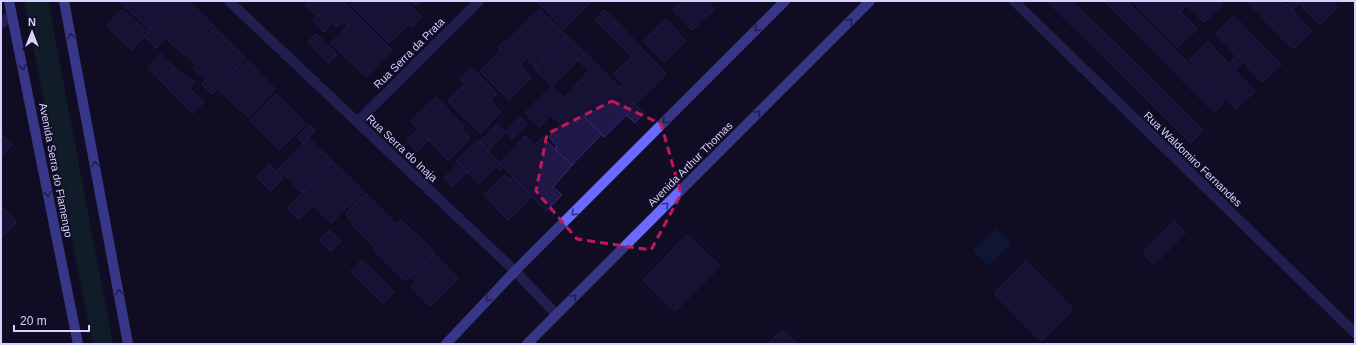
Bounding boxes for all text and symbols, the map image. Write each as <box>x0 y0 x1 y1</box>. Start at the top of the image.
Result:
north arrow <box>12 12 52 52</box>
street label: Rua Serra da Prata <box>371 15 447 91</box>
text: N <box>28 16 36 28</box>
one-way arrow <box>845 18 853 26</box>
one-way arrow <box>754 24 762 32</box>
one-way arrow <box>67 33 75 39</box>
one-way arrow <box>18 64 26 70</box>
street label: Avenida Serra do Flamengo <box>37 102 75 238</box>
street label: Rua Waldomiro Fernandes <box>1142 109 1245 209</box>
one-way arrow <box>753 110 761 118</box>
street label: Rua Serra do Inaja <box>364 112 440 184</box>
one-way arrow <box>662 116 670 124</box>
street label: Avenida Arthur Thomas <box>645 119 735 209</box>
one-way arrow <box>91 161 99 167</box>
one-way arrow <box>43 191 52 197</box>
one-way arrow <box>661 202 669 210</box>
one-way arrow <box>571 208 579 216</box>
one-way arrow <box>115 289 123 295</box>
one-way arrow <box>486 294 493 302</box>
one-way arrow <box>569 294 577 302</box>
scale bar <box>14 307 89 333</box>
text: 20 m <box>20 314 47 328</box>

